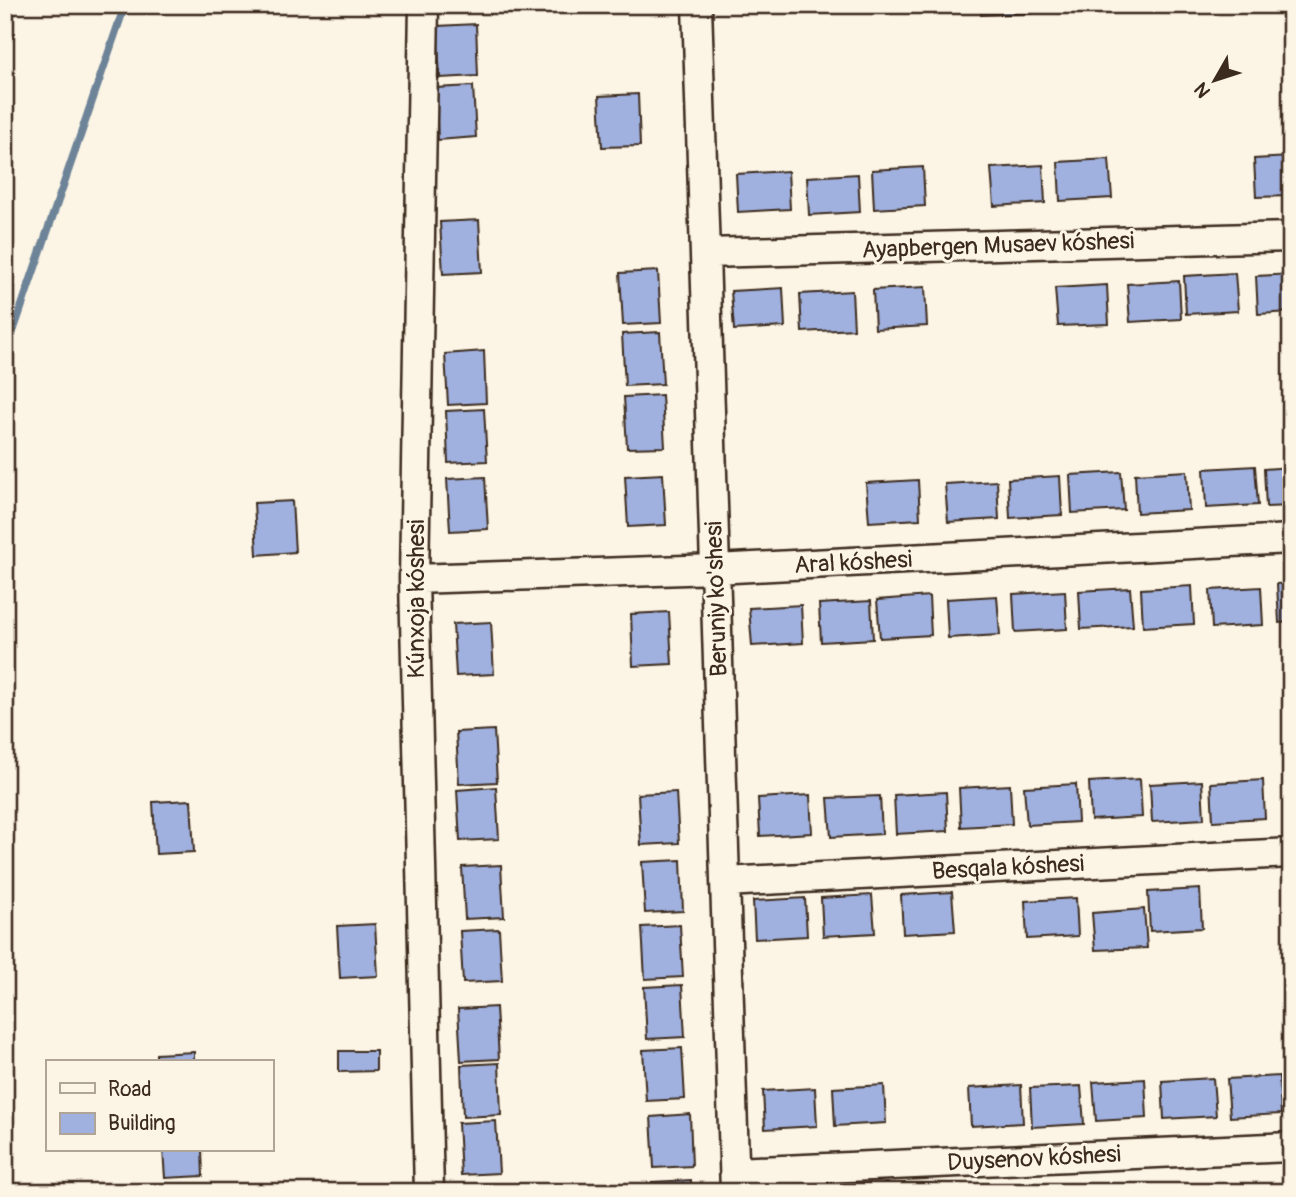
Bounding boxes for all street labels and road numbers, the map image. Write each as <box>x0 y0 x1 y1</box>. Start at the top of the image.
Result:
street label: Ayapbergen Musaev kóshesi <box>861 226 1135 265</box>
street label: Kúnxoja kóshesi <box>402 519 431 679</box>
street label: Beruniy ko'shesi <box>699 521 734 677</box>
street label: Aral kóshesi <box>793 545 913 580</box>
street label: Besqala kóshesi <box>931 849 1085 886</box>
street label: Duysenov kóshesi <box>946 1139 1122 1178</box>

